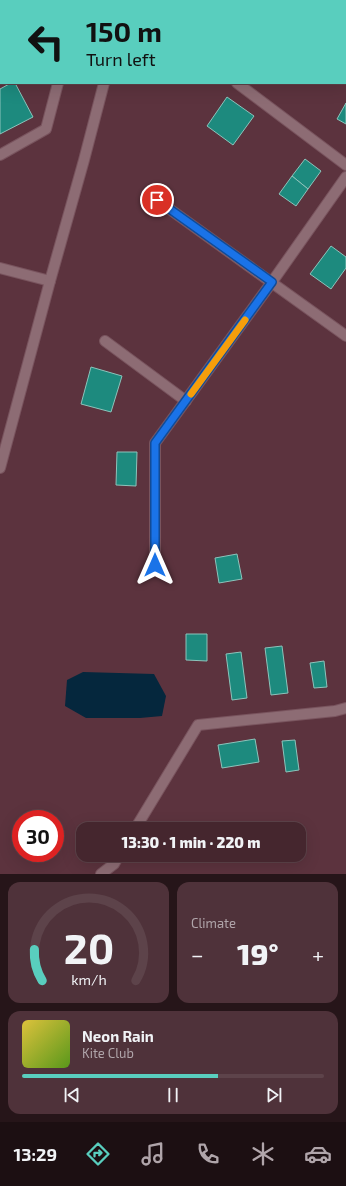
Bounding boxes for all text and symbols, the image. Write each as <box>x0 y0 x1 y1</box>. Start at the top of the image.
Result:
text: 150 m <box>86 14 162 48</box>
icon: left <box>20 16 72 68</box>
text: Turn left <box>86 48 156 70</box>
pin <box>140 183 174 217</box>
icon: arrive <box>146 189 168 211</box>
position arrow <box>134 544 176 586</box>
speed limit sign: 30 <box>12 810 64 862</box>
text: 13:30 · 1 min · 220 m <box>122 833 260 851</box>
text: Climate <box>191 915 236 931</box>
text: 20 <box>63 921 114 971</box>
text: 19° <box>237 935 279 971</box>
text: − <box>191 941 204 967</box>
text: + <box>312 941 324 967</box>
text: km/h <box>71 970 106 987</box>
text: Neon Rain <box>82 1027 154 1045</box>
text: Kite Club <box>82 1045 134 1061</box>
icon: previous <box>61 1084 83 1106</box>
icon: pause <box>162 1084 184 1106</box>
icon: next <box>263 1084 285 1106</box>
icon: directions <box>84 1140 112 1168</box>
icon: music <box>139 1140 167 1168</box>
icon: phone <box>194 1140 222 1168</box>
icon: climate <box>249 1140 277 1168</box>
icon: car <box>304 1140 332 1168</box>
text: 13:29 <box>14 1143 57 1165</box>

